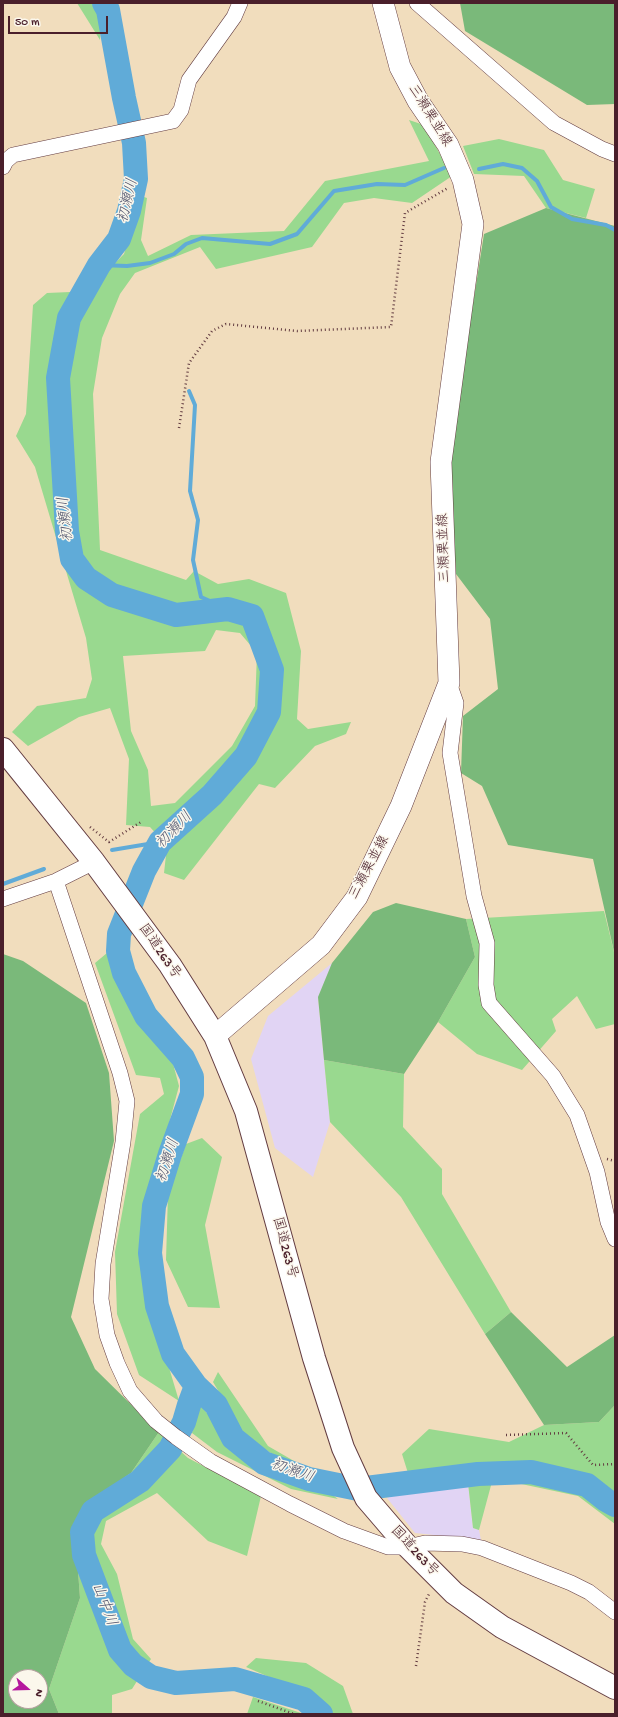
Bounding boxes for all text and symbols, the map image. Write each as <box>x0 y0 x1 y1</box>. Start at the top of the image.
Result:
scale bar <box>10 8 110 34</box>
text: 50 m <box>15 16 40 30</box>
street label: 三瀬栗並線 <box>403 82 455 150</box>
water label: 初瀬川 <box>115 177 143 225</box>
water label: 初瀬川 <box>56 496 78 542</box>
street label: 三瀬栗並線 <box>435 513 455 583</box>
water label: 初瀬川 <box>153 809 197 853</box>
street label: 三瀬栗並線 <box>346 833 394 903</box>
street label: 国道263号 <box>134 921 184 983</box>
water label: 初瀬川 <box>153 1137 185 1185</box>
street label: 国道263号 <box>268 1215 300 1281</box>
water label: 初瀬川 <box>268 1456 316 1488</box>
street label: 国道263号 <box>386 1523 442 1581</box>
water label: 山中川 <box>87 1581 119 1629</box>
north arrow <box>8 1669 48 1709</box>
text: N <box>31 1687 45 1698</box>

